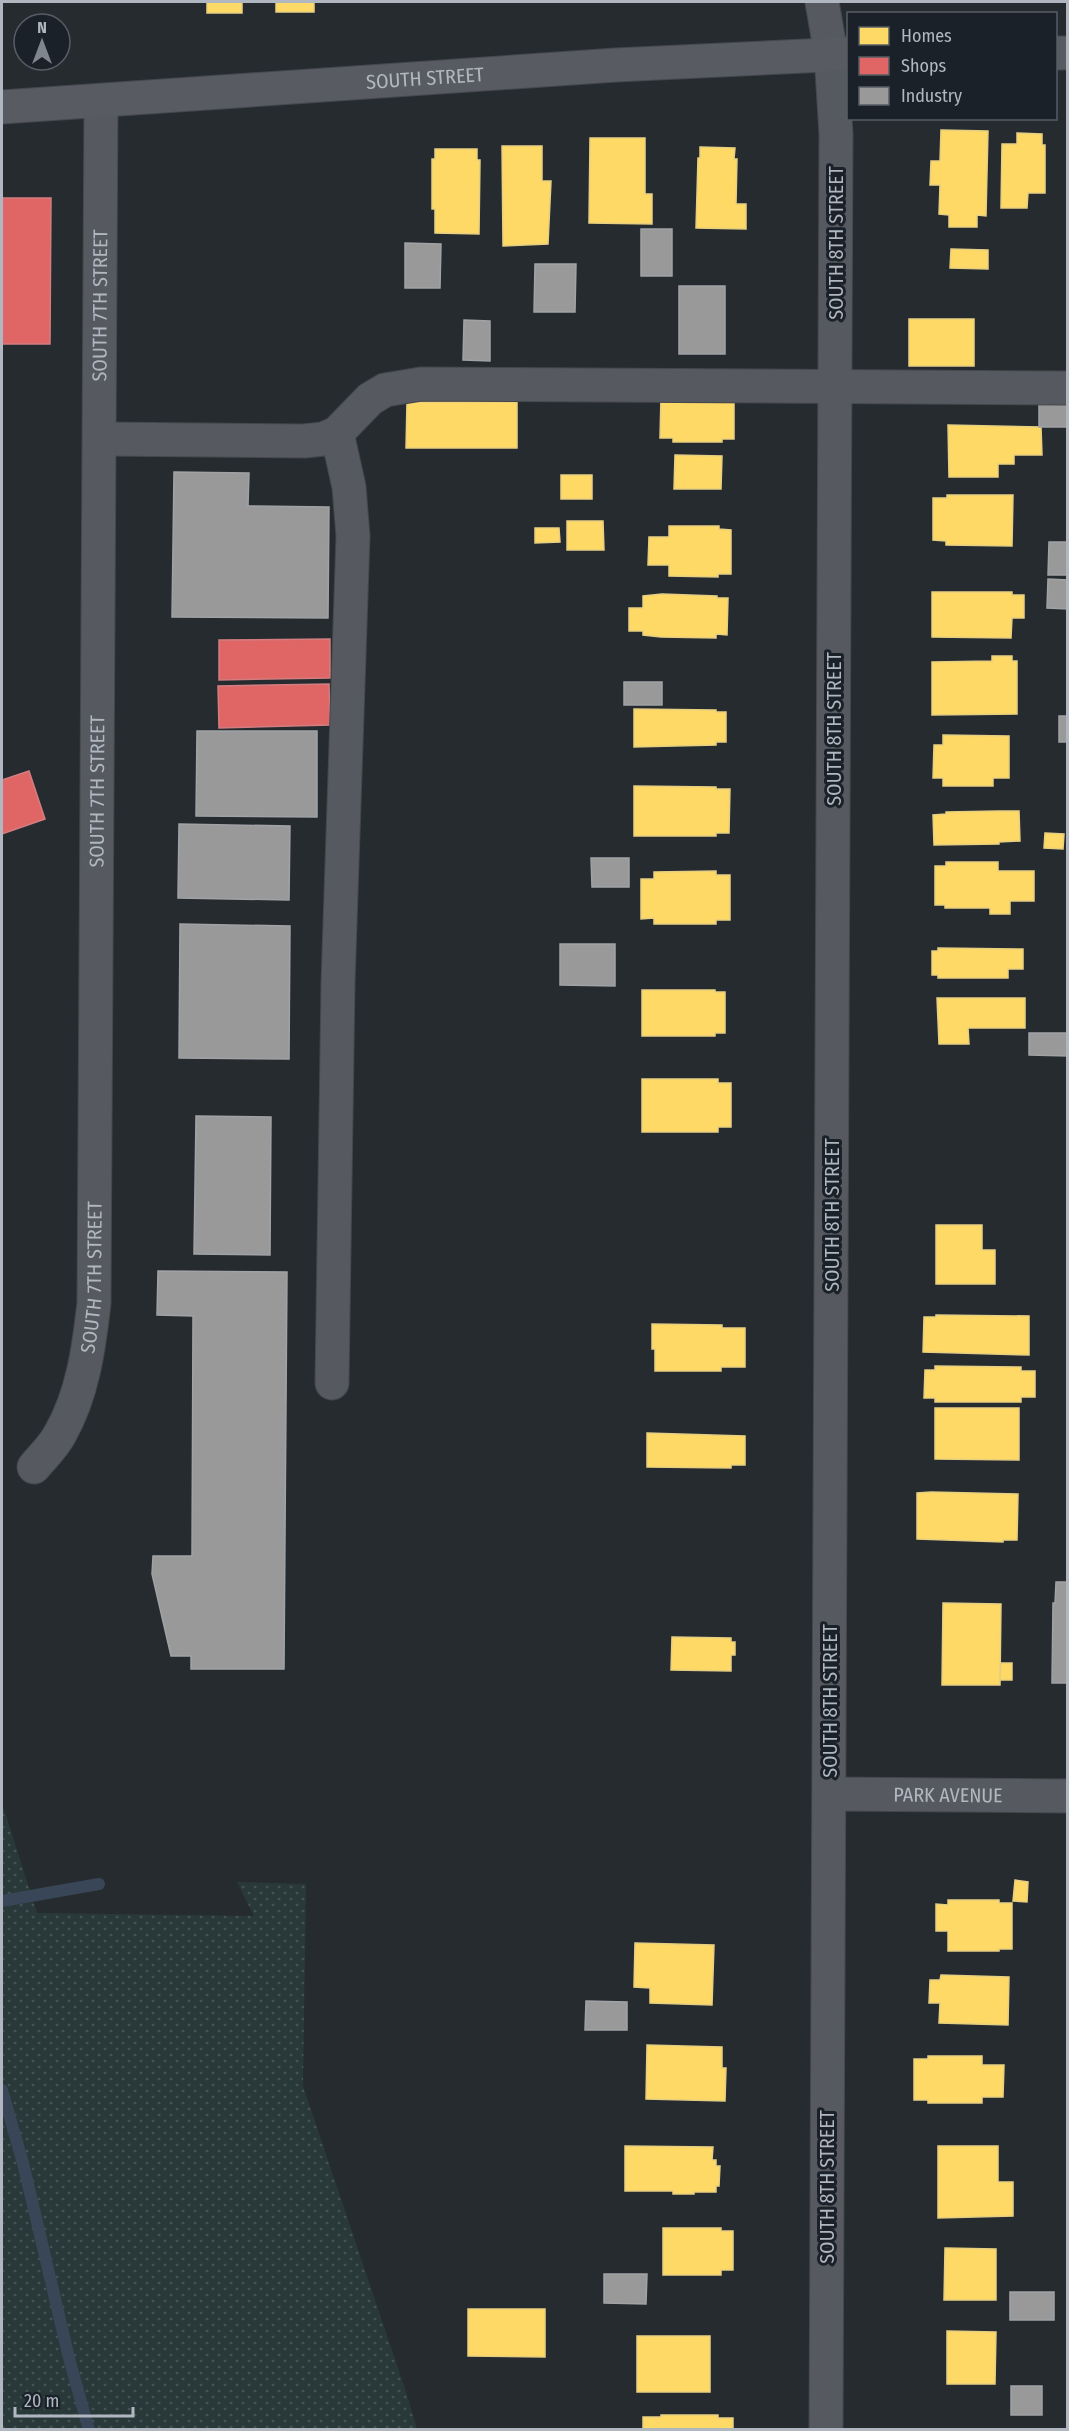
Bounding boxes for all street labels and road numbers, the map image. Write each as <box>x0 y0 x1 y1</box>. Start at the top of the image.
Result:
street label: SOUTH STREET <box>365 62 485 94</box>
street label: SOUTH 8TH STREET <box>824 165 848 320</box>
street label: SOUTH 7TH STREET <box>87 229 112 382</box>
street label: SOUTH 8TH STREET <box>822 651 846 806</box>
street label: SOUTH 7TH STREET <box>85 715 109 868</box>
street label: SOUTH 8TH STREET <box>820 1137 844 1292</box>
street label: SOUTH 7TH STREET <box>75 1200 107 1355</box>
street label: SOUTH 8TH STREET <box>818 1623 842 1778</box>
street label: PARK AVENUE <box>893 1783 1003 1807</box>
street label: SOUTH 8TH STREET <box>815 2109 839 2264</box>

